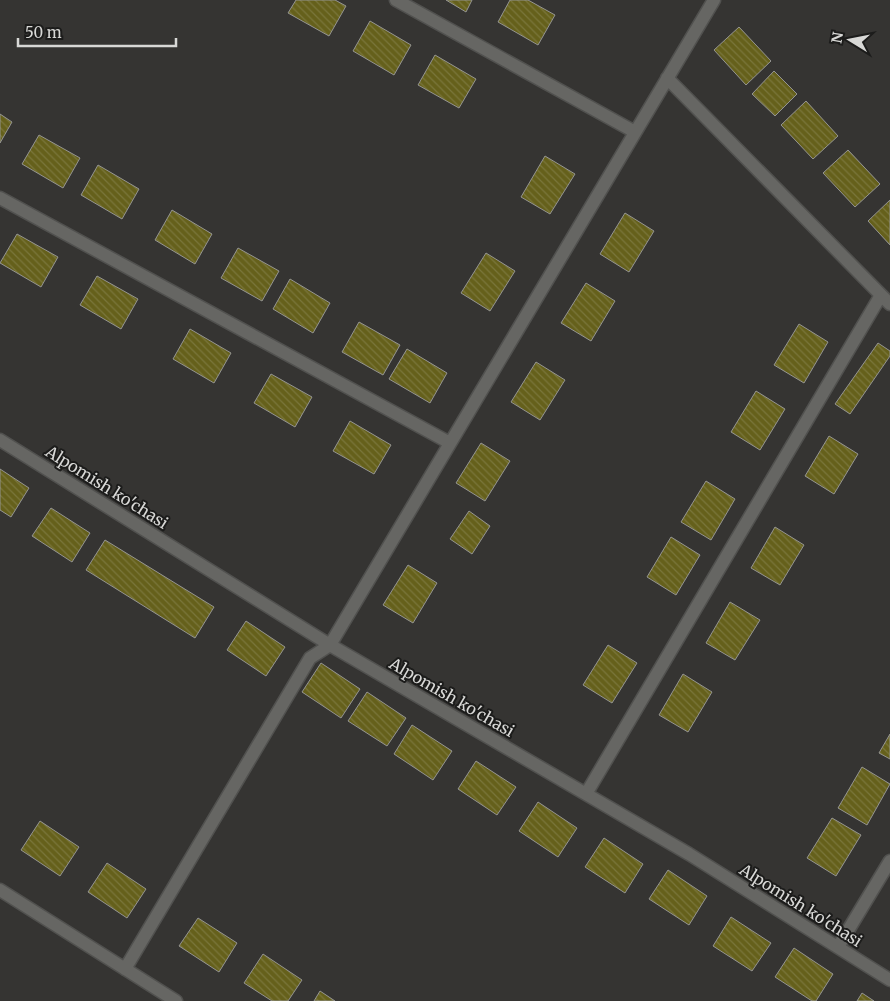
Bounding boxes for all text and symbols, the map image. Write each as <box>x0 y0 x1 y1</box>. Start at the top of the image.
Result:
scale bar <box>18 15 175 47</box>
north arrow <box>825 15 875 65</box>
text: 50 m <box>25 23 62 42</box>
text: N <box>827 31 847 45</box>
street label: Alpomish ko'chasi <box>41 441 172 533</box>
street label: Alpomish ko'chasi <box>385 653 518 741</box>
street label: Alpomish ko'chasi <box>735 859 866 951</box>

